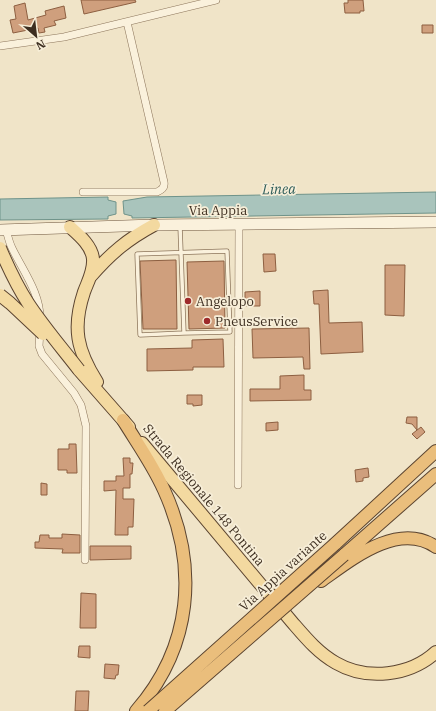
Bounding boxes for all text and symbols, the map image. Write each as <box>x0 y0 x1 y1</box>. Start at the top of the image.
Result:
north arrow <box>16 16 56 56</box>
text: N <box>33 37 48 53</box>
water label: Linea <box>261 180 296 198</box>
street label: Via Appia <box>189 202 247 219</box>
place label: Angelopo <box>196 293 254 310</box>
marker: Angelopo <box>183 296 193 306</box>
place label: PneusService <box>215 313 298 330</box>
marker: PneusService <box>202 316 212 326</box>
street label: Strada Regionale 148 Pontina <box>140 420 268 570</box>
street label: Via Appia variante <box>236 527 330 615</box>

